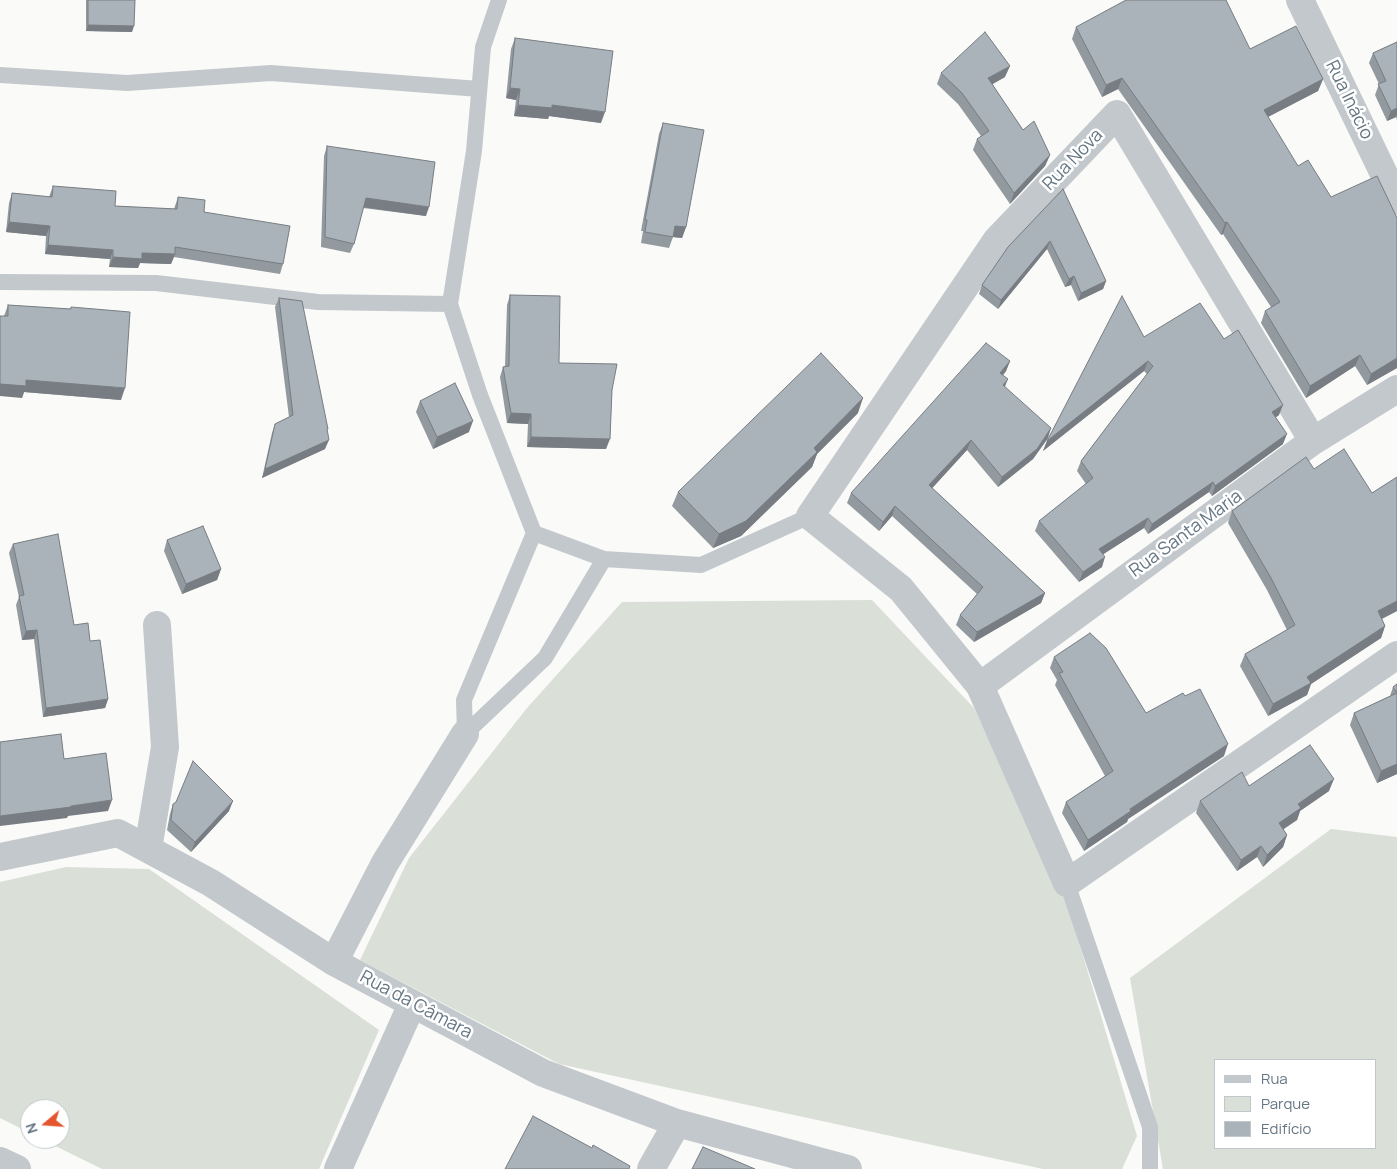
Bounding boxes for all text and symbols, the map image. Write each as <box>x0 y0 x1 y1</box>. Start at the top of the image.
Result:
street label: Rua Inácio <box>1321 57 1377 143</box>
street label: Rua Nova <box>1039 125 1107 195</box>
street label: Rua Santa Maria <box>1125 486 1247 582</box>
street label: Rua da Câmara <box>356 966 476 1044</box>
legend <box>1214 1059 1377 1149</box>
text: Rua <box>1261 1068 1288 1089</box>
text: Parque <box>1261 1093 1310 1114</box>
north arrow <box>20 1099 70 1149</box>
text: Edifício <box>1261 1118 1311 1139</box>
text: N <box>21 1121 42 1136</box>

